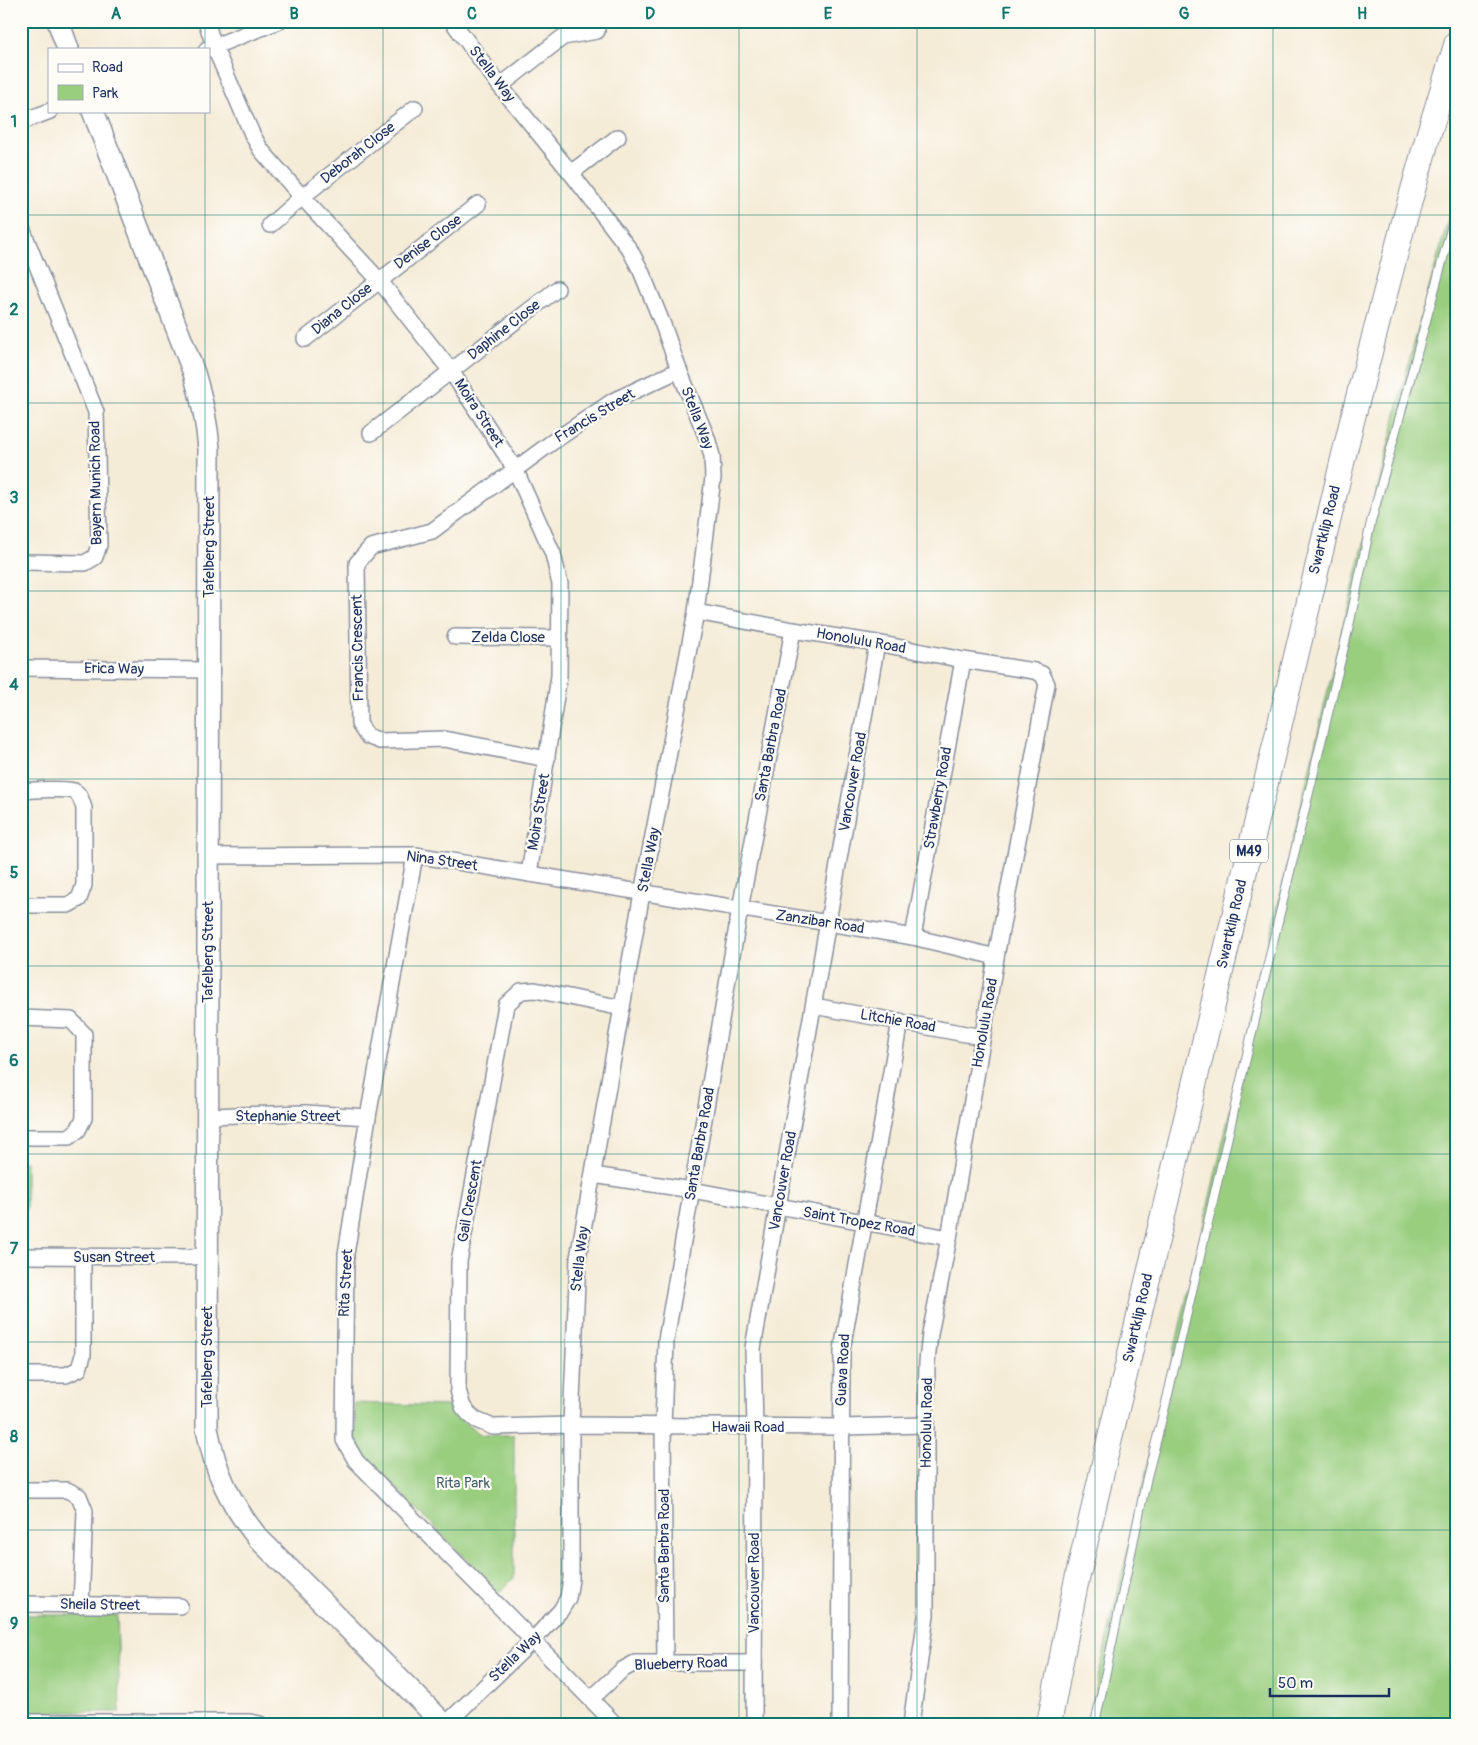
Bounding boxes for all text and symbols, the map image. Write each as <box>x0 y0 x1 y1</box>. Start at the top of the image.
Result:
text: A <box>111 4 122 24</box>
text: B <box>289 4 299 24</box>
text: C <box>467 4 477 24</box>
text: D <box>645 4 655 24</box>
text: E <box>824 4 833 24</box>
text: F <box>1001 4 1011 24</box>
text: G <box>1179 4 1190 24</box>
text: H <box>1357 4 1367 24</box>
street label: Stella Way <box>465 42 520 106</box>
legend <box>48 48 210 112</box>
text: Road <box>92 58 123 77</box>
text: Park <box>92 84 119 103</box>
text: 1 <box>11 112 17 132</box>
street label: Deborah Close <box>317 117 400 188</box>
street label: Denise Close <box>390 210 466 274</box>
street label: Diana Close <box>308 278 377 339</box>
street label: Daphine Close <box>464 295 545 364</box>
text: 2 <box>10 300 19 320</box>
street label: Moira Street <box>450 375 509 452</box>
street label: Francis Street <box>551 384 639 447</box>
street label: Stella Way <box>676 384 718 453</box>
street label: Bayern Munich Road <box>85 420 107 546</box>
street label: Swartklip Road <box>1305 483 1345 577</box>
text: 3 <box>10 488 19 508</box>
street label: Tafelberg Street <box>200 495 219 598</box>
street label: Francis Crescent <box>348 593 368 702</box>
street label: Honolulu Road <box>815 624 907 658</box>
street label: Zelda Close <box>471 628 545 647</box>
street label: Erica Way <box>84 659 145 679</box>
text: 4 <box>9 675 19 695</box>
street label: Santa Barbra Road <box>751 687 791 803</box>
street label: Vancouver Road <box>835 731 871 833</box>
street label: Strawberry Road <box>920 745 956 851</box>
street label: Moira Street <box>524 771 555 852</box>
street label: Stella Way <box>633 825 665 894</box>
road number: M49 <box>1230 839 1268 862</box>
street label: Nina Street <box>405 847 480 876</box>
text: 5 <box>10 863 19 883</box>
street label: Swartklip Road <box>1212 877 1252 971</box>
street label: Tafelberg Street <box>199 900 218 1003</box>
street label: Zanzibar Road <box>774 906 866 938</box>
street label: Honolulu Road <box>968 977 1002 1069</box>
street label: Litchie Road <box>859 1005 937 1037</box>
text: 6 <box>9 1051 19 1071</box>
street label: Santa Barbra Road <box>681 1086 719 1202</box>
street label: Stephanie Street <box>235 1107 342 1126</box>
street label: Vancouver Road <box>765 1130 801 1232</box>
street label: Gail Crescent <box>453 1157 487 1244</box>
street label: Saint Tropez Road <box>801 1203 917 1241</box>
street label: Stella Way <box>567 1225 594 1293</box>
text: 7 <box>10 1239 19 1259</box>
street label: Rita Street <box>335 1247 357 1318</box>
street label: Susan Street <box>73 1248 156 1267</box>
street label: Swartklip Road <box>1118 1271 1158 1365</box>
street label: Tafelberg Street <box>198 1305 217 1408</box>
street label: Guava Road <box>832 1333 854 1407</box>
street label: Honolulu Road <box>917 1377 937 1469</box>
street label: Hawaii Road <box>711 1418 785 1437</box>
text: 8 <box>10 1427 18 1447</box>
park label: Rita Park <box>436 1474 491 1493</box>
street label: Santa Barbra Road <box>655 1489 674 1603</box>
street label: Vancouver Road <box>745 1532 764 1634</box>
street label: Sheila Street <box>60 1595 141 1615</box>
text: 9 <box>10 1614 18 1634</box>
street label: Stella Way <box>485 1627 546 1687</box>
street label: Blueberry Road <box>634 1653 728 1675</box>
scale bar <box>1270 1665 1389 1697</box>
text: 50 m <box>1278 1674 1313 1693</box>

